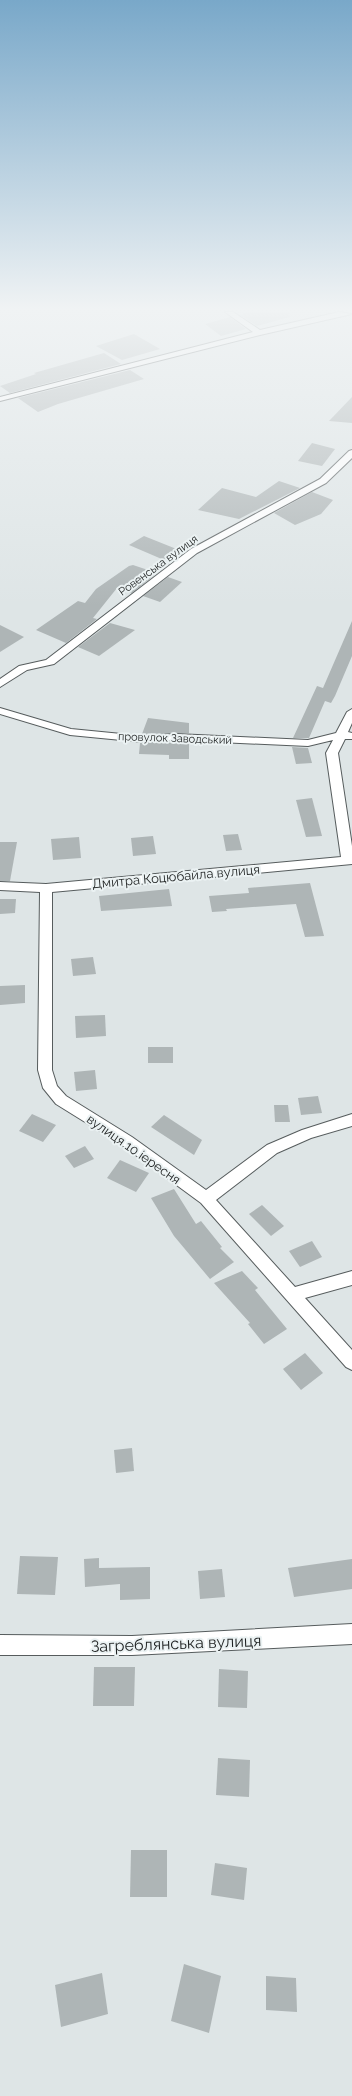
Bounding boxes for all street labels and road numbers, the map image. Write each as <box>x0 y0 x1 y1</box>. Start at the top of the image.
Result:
street label: Ровенська вулиця <box>116 532 200 599</box>
street label: провулок Заводський <box>118 730 232 747</box>
street label: Дмитра Коцюбайла вулиця <box>92 862 261 891</box>
street label: вулиця 10 іересня <box>84 1111 184 1187</box>
street label: Загреблянська вулиця <box>90 1631 262 1656</box>

